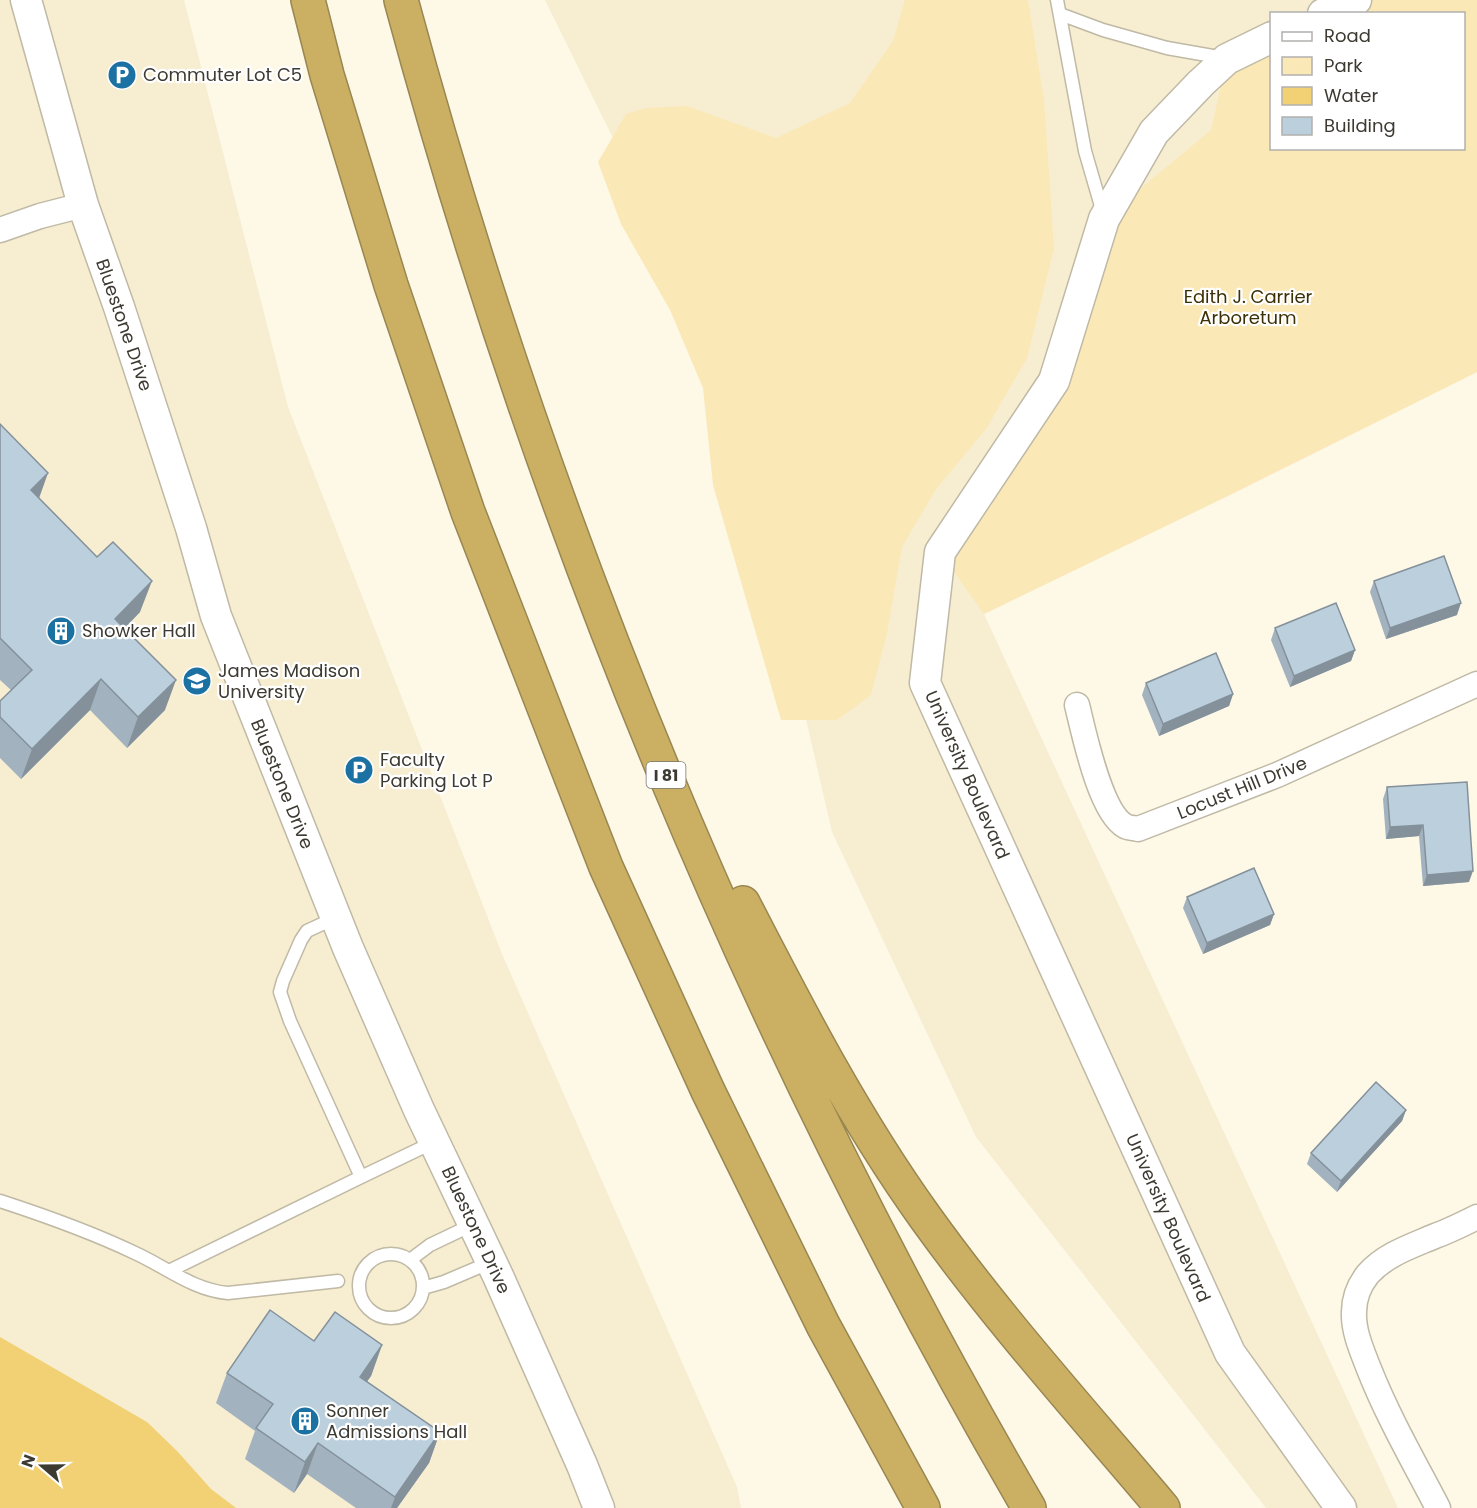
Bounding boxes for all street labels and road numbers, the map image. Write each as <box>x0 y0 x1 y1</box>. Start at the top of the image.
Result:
street label: Bluestone Drive <box>90 255 159 394</box>
street label: University Boulevard <box>919 686 1016 863</box>
street label: Bluestone Drive <box>245 715 320 853</box>
street label: Locust Hill Drive <box>1173 750 1311 825</box>
road number: I 81 <box>646 762 686 788</box>
street label: University Boulevard <box>1120 1129 1217 1306</box>
street label: Bluestone Drive <box>436 1162 517 1298</box>

